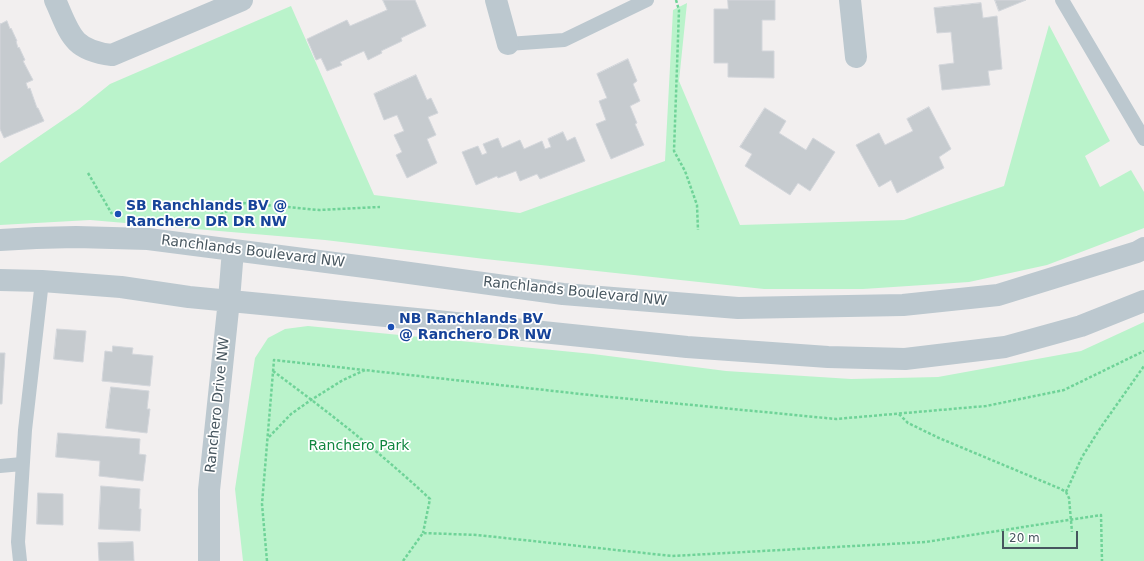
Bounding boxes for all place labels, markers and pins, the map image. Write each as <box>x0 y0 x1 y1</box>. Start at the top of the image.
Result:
place label: SB Ranchlands BV @ Ranchero DR DR NW <box>126 198 287 230</box>
marker: SB Ranchlands BV @ Ranchero DR DR NW <box>113 209 123 219</box>
place label: NB Ranchlands BV @ Ranchero DR NW <box>399 311 552 344</box>
marker: NB Ranchlands BV @ Ranchero DR NW <box>386 322 396 332</box>

